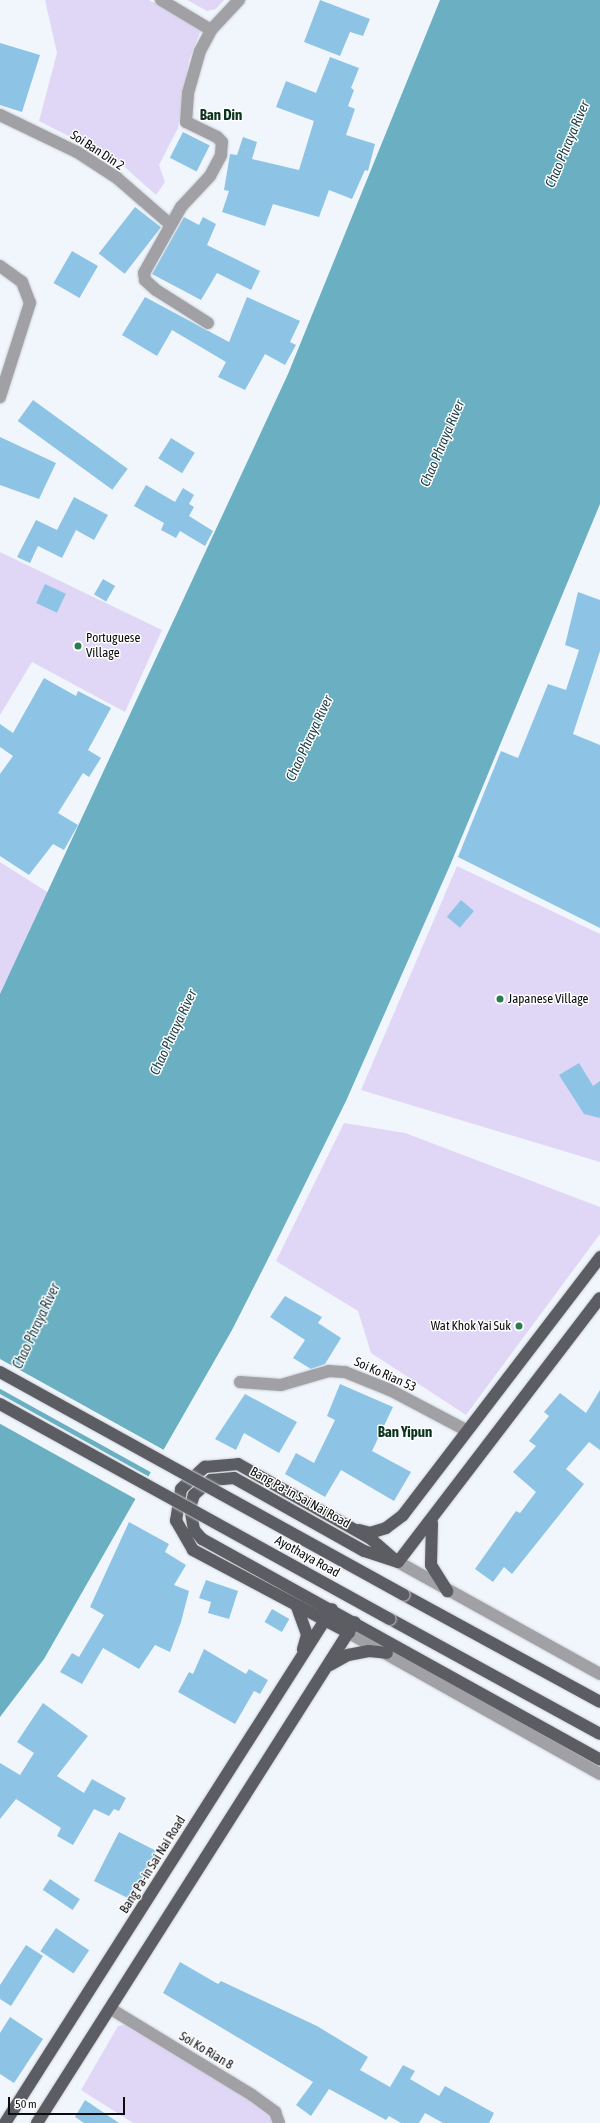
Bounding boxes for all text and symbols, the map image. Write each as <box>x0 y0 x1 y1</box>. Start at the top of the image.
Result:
water label: Chao Phraya River <box>541 98 593 190</box>
district label: Ban Din <box>200 106 242 124</box>
street label: Soi Ban Din 2 <box>67 128 127 174</box>
water label: Chao Phraya River <box>416 397 468 489</box>
place label: Portuguese Village <box>86 631 140 662</box>
marker: Portuguese Village <box>73 641 83 651</box>
water label: Chao Phraya River <box>282 693 336 783</box>
water label: Chao Phraya River <box>146 987 200 1077</box>
place label: Japanese Village <box>508 991 588 1007</box>
marker: Japanese Village <box>495 994 505 1004</box>
water label: Chao Phraya River <box>9 1281 63 1371</box>
place label: Wat Khok Yai Suk <box>431 1318 511 1334</box>
marker: Wat Khok Yai Suk <box>514 1321 524 1331</box>
street label: Soi Ko Rian 53 <box>352 1354 418 1396</box>
district label: Ban Yipun <box>378 1423 432 1441</box>
street label: Bang Pa-in Sai Nai Road <box>247 1464 353 1532</box>
street label: Ayothaya Road <box>272 1533 342 1581</box>
street label: Bang Pa-in Sai Nai Road <box>117 1813 189 1917</box>
street label: Soi Ko Rian 8 <box>176 2029 236 2073</box>
scale bar <box>10 2089 127 2115</box>
text: 50 m <box>15 2097 37 2111</box>

